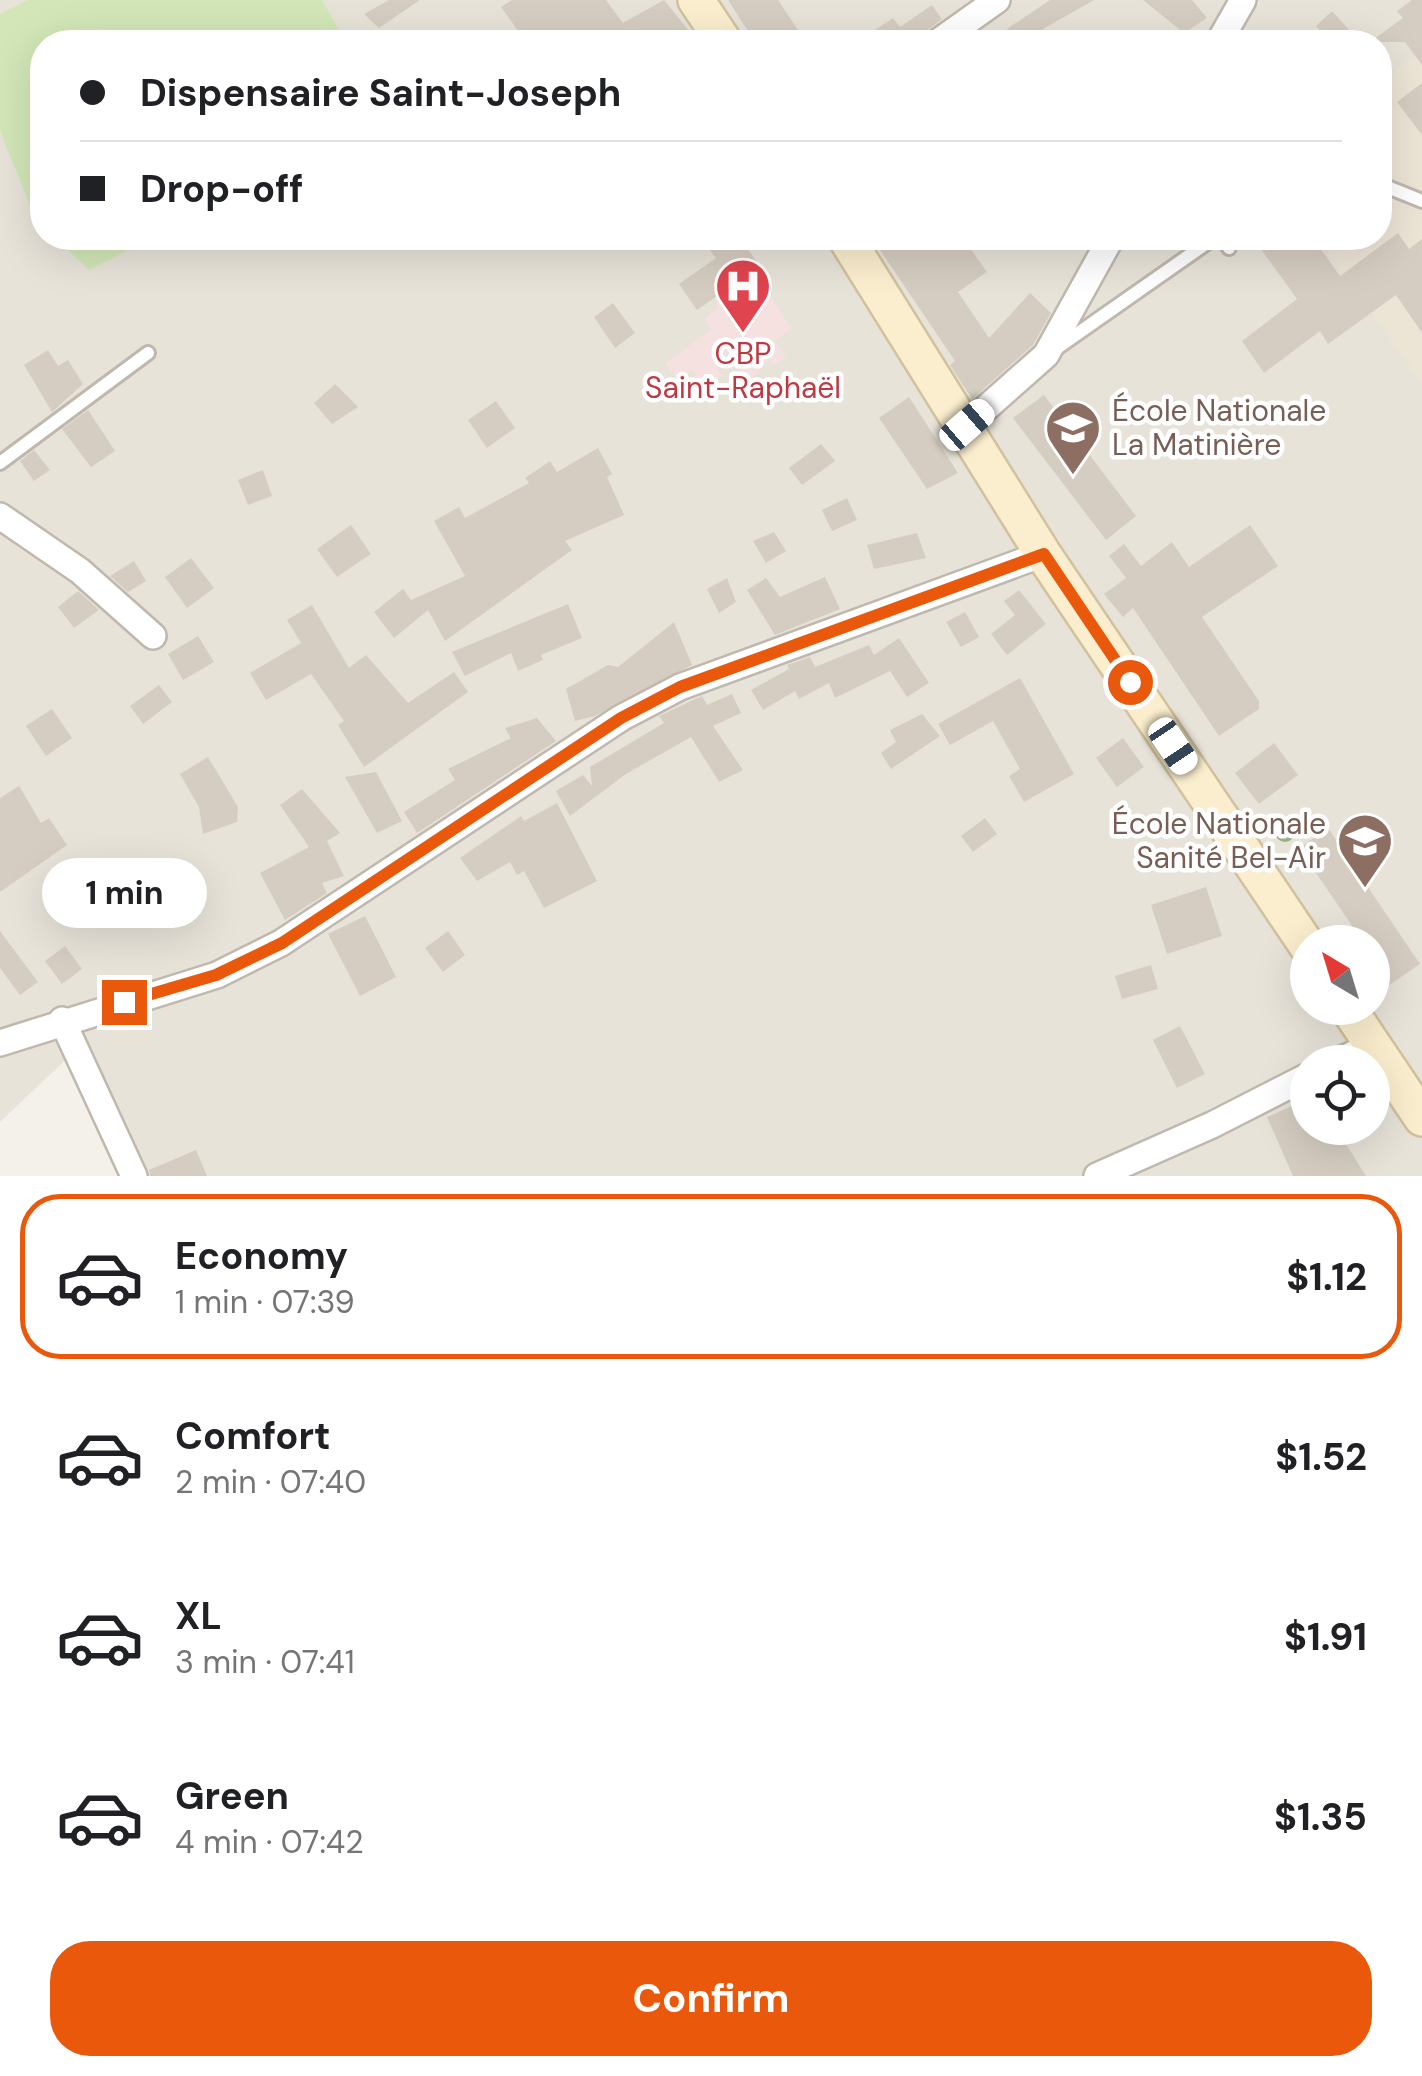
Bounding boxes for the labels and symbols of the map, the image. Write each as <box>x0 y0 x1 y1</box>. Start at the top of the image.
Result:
hospital icon: CBP Saint-Raphaël <box>713 256 773 335</box>
place label: CBP Saint-Raphaël <box>645 334 841 407</box>
place label: École Nationale La Matinière <box>1112 391 1326 464</box>
car <box>935 394 999 456</box>
school or university icon: École Nationale La Matinière <box>1043 398 1103 477</box>
route start <box>1108 660 1153 705</box>
car <box>1144 713 1202 779</box>
place label: École Nationale Sanité Bel-Air <box>1112 804 1326 877</box>
school or university icon: École Nationale Sanité Bel-Air <box>1335 811 1395 890</box>
callout: 1 min <box>42 857 206 927</box>
north arrow <box>1290 925 1390 1025</box>
route end <box>102 980 147 1025</box>

